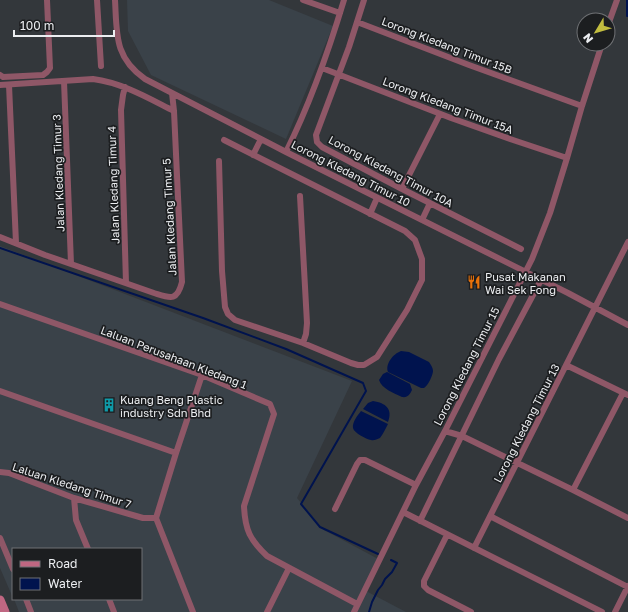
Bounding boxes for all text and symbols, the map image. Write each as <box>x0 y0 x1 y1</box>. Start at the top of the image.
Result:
scale bar <box>14 12 114 38</box>
north arrow <box>576 12 616 52</box>
street label: Lorong Kledang Timur 15B <box>380 14 514 76</box>
text: 100 m <box>20 18 54 33</box>
text: N <box>580 31 595 46</box>
street label: Lorong Kledang Timur 15A <box>381 74 516 136</box>
street label: Jalan Kledang Timur 3 <box>49 114 67 232</box>
street label: Jalan Kledang Timur 4 <box>104 126 122 244</box>
street label: Lorong Kledang Timur 10A <box>327 133 455 209</box>
street label: Lorong Kledang Timur 10 <box>289 137 413 209</box>
street label: Jalan Kledang Timur 5 <box>159 158 179 276</box>
place label: Pusat Makanan Wai Sek Fong <box>485 270 566 296</box>
restaurant icon: Pusat Makanan Wai Sek Fong <box>466 274 482 290</box>
street label: Lorong Kledang Timur 15 <box>430 305 502 427</box>
street label: Laluan Perusahaan Kledang 1 <box>99 323 249 391</box>
street label: Lorong Kledang Timur 13 <box>490 362 562 484</box>
place label: Kuang Beng Plastic industry Sdn Bhd <box>120 393 223 419</box>
building icon: Kuang Beng Plastic industry Sdn Bhd <box>101 397 117 413</box>
street label: Laluan Kledang Timur 7 <box>11 460 133 510</box>
legend <box>12 548 142 600</box>
text: Road <box>48 556 77 571</box>
text: Water <box>48 576 82 591</box>

